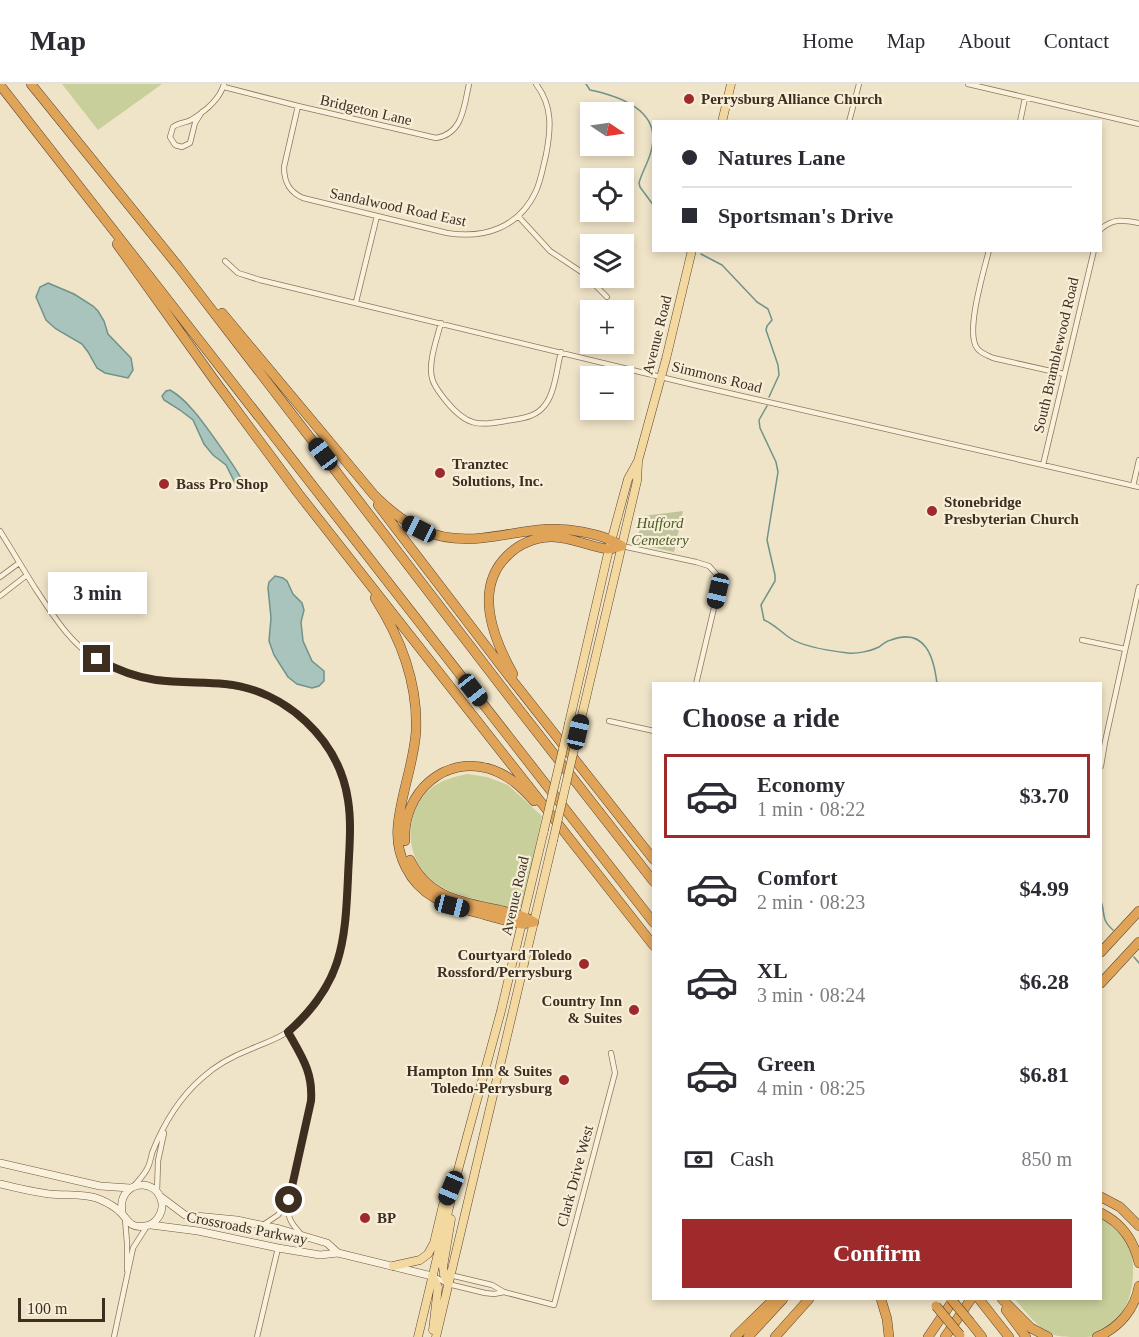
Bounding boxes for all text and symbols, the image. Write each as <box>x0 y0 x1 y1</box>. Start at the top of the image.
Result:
text: Map <box>30 25 86 56</box>
text: Home <box>802 29 854 53</box>
text: Map <box>887 29 925 53</box>
text: About <box>958 29 1011 53</box>
text: Contact <box>1044 29 1109 53</box>
place label: Perrysburg Alliance Church <box>701 91 883 107</box>
street label: Bridgeton Lane <box>319 92 414 128</box>
marker: Perrysburg Alliance Church <box>682 92 696 106</box>
north arrow <box>580 102 634 156</box>
map controls <box>580 102 634 420</box>
text: Natures Lane <box>718 145 845 170</box>
button: locate <box>580 168 634 222</box>
street label: Sandalwood Road East <box>328 185 469 229</box>
text: Sportsman's Drive <box>718 203 893 228</box>
button: layers <box>580 234 634 288</box>
street label: South Bramblewood Road <box>1030 275 1082 434</box>
street label: Avenue Road <box>639 293 675 376</box>
button: + <box>580 300 634 354</box>
street label: Simmons Road <box>670 358 764 396</box>
button: − <box>580 366 634 420</box>
car <box>305 434 341 474</box>
place label: Tranztec Solutions, Inc. <box>452 456 544 489</box>
marker: Tranztec Solutions, Inc. <box>433 466 447 480</box>
place label: Bass Pro Shop <box>176 476 268 492</box>
marker: Bass Pro Shop <box>157 477 171 491</box>
place label: Stonebridge Presbyterian Church <box>944 494 1080 527</box>
marker: Stonebridge Presbyterian Church <box>925 504 939 518</box>
car <box>399 513 439 545</box>
park label: Hufford Cemetery <box>631 515 689 548</box>
car <box>705 571 731 611</box>
callout: 3 min <box>48 572 146 614</box>
text: 3 min <box>73 582 122 604</box>
route end <box>83 645 110 672</box>
car <box>455 670 491 710</box>
text: Choose a ride <box>682 703 840 733</box>
car <box>565 712 591 752</box>
icon: car <box>685 769 739 823</box>
text: Economy <box>757 772 845 797</box>
text: $3.70 <box>1020 783 1069 808</box>
text: 1 min · 08:22 <box>757 798 865 820</box>
street label: Avenue Road <box>498 854 532 937</box>
icon: car <box>685 862 739 916</box>
text: Comfort <box>757 865 838 890</box>
text: $4.99 <box>1020 876 1069 901</box>
text: 2 min · 08:23 <box>757 891 865 913</box>
car <box>432 893 472 919</box>
place label: Courtyard Toledo Rossford/Perrysburg <box>437 947 572 980</box>
icon: car <box>685 955 739 1009</box>
marker: Courtyard Toledo Rossford/Perrysburg <box>577 957 591 971</box>
text: XL <box>757 958 788 983</box>
text: $6.28 <box>1020 969 1069 994</box>
text: 3 min · 08:24 <box>757 984 865 1006</box>
place label: Country Inn & Suites <box>542 993 623 1026</box>
marker: Country Inn & Suites <box>627 1003 641 1017</box>
icon: car <box>685 1048 739 1102</box>
text: Green <box>757 1051 815 1076</box>
text: $6.81 <box>1020 1062 1069 1087</box>
place label: Hampton Inn & Suites Toledo-Perrysburg <box>407 1063 552 1096</box>
marker: Hampton Inn & Suites Toledo-Perrysburg <box>557 1073 571 1087</box>
text: 4 min · 08:25 <box>757 1077 865 1099</box>
street label: Clark Drive West <box>554 1123 596 1228</box>
icon: cash <box>682 1143 715 1176</box>
text: Cash <box>730 1146 774 1171</box>
text: 850 m <box>1021 1148 1072 1170</box>
car <box>436 1168 466 1208</box>
route start <box>275 1186 302 1213</box>
street label: Crossroads Parkway <box>185 1208 309 1248</box>
place label: BP <box>377 1210 396 1226</box>
marker: BP <box>358 1211 372 1225</box>
button: Confirm <box>682 1219 1072 1288</box>
scale bar <box>18 1295 105 1322</box>
text: 100 m <box>27 1300 67 1317</box>

